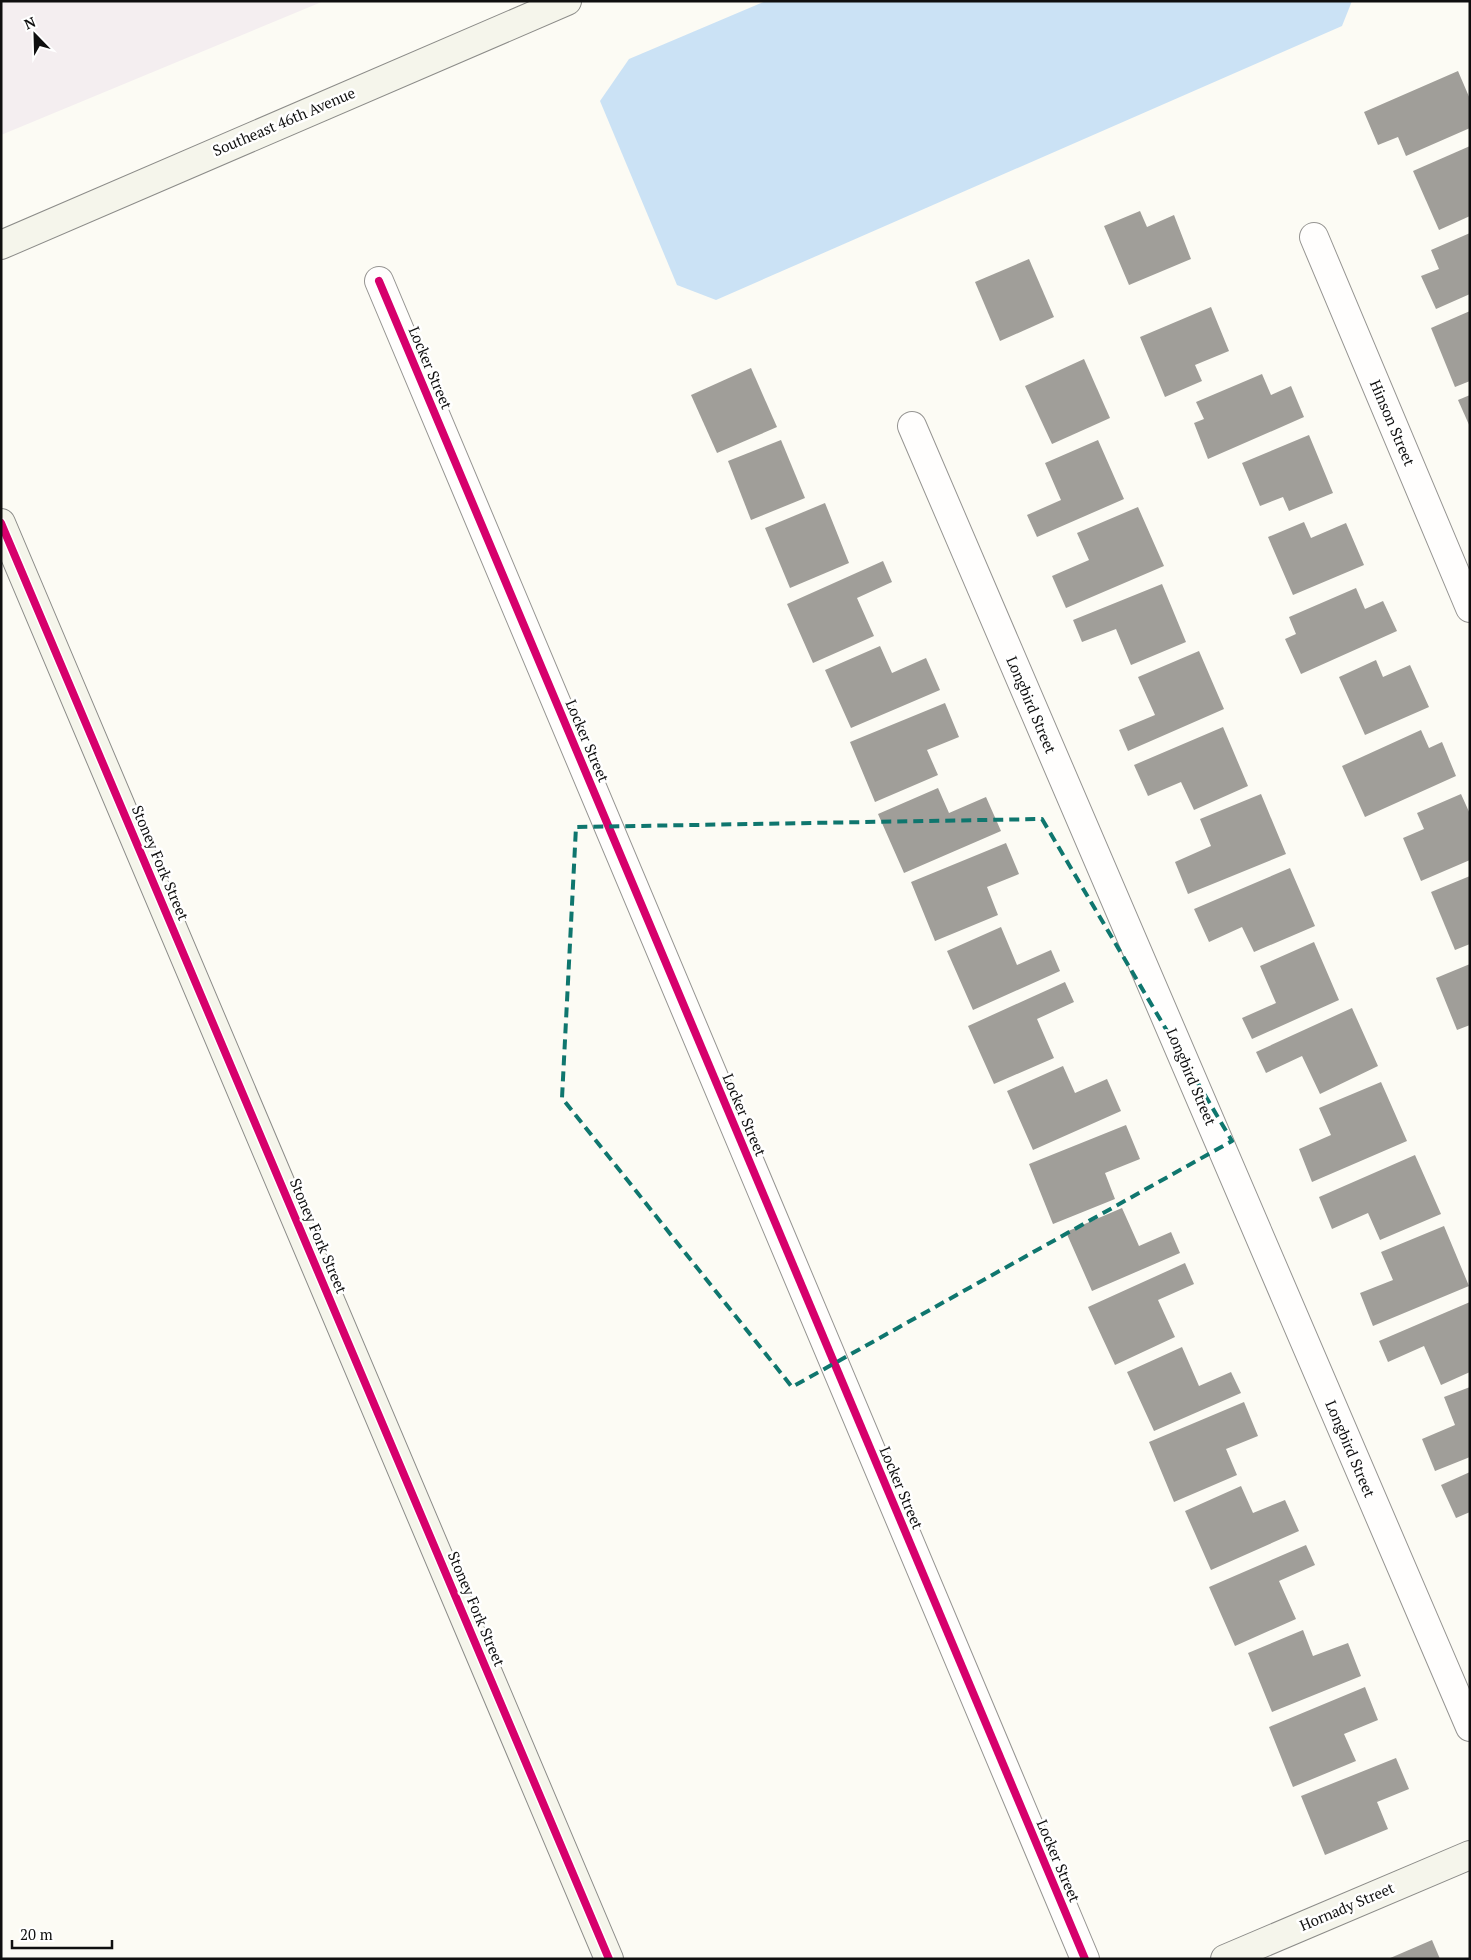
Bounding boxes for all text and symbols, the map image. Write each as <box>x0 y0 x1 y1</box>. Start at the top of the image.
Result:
north arrow <box>10 10 60 60</box>
text: N <box>21 12 39 33</box>
street label: Southeast 46th Avenue <box>209 82 358 160</box>
street label: Locker Street <box>405 323 457 412</box>
street label: Hinson Street <box>1366 376 1420 469</box>
street label: Longbird Street <box>1002 653 1062 757</box>
street label: Locker Street <box>562 696 614 785</box>
street label: Stoney Fork Street <box>128 802 194 923</box>
street label: Longbird Street <box>1162 1025 1222 1129</box>
street label: Locker Street <box>719 1070 771 1159</box>
street label: Stoney Fork Street <box>286 1175 352 1296</box>
street label: Longbird Street <box>1321 1397 1381 1501</box>
street label: Locker Street <box>876 1443 928 1532</box>
street label: Stoney Fork Street <box>444 1548 510 1669</box>
street label: Locker Street <box>1033 1816 1085 1905</box>
street label: Hornady Street <box>1296 1877 1397 1935</box>
scale bar <box>12 1918 112 1950</box>
text: 20 m <box>20 1924 53 1944</box>

